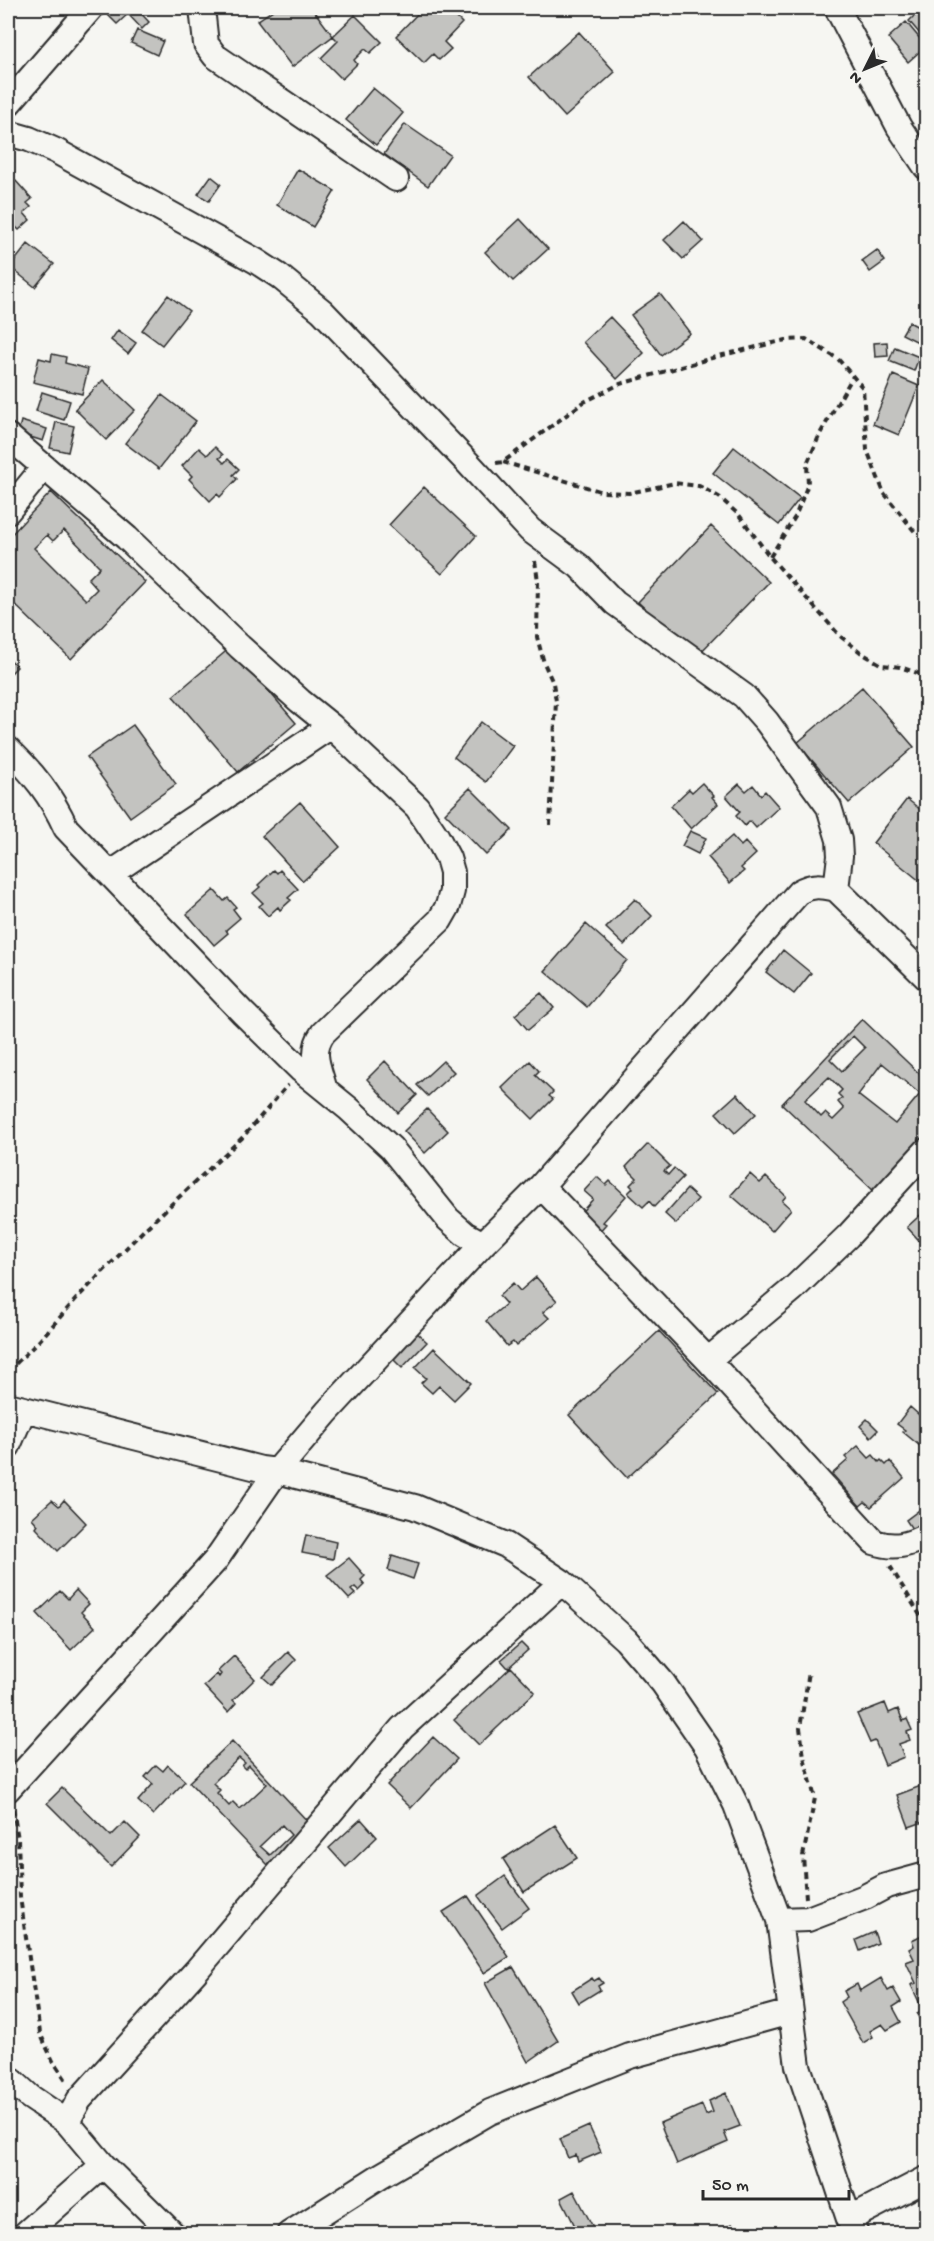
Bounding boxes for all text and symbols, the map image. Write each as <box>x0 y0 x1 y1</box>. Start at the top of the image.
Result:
north arrow <box>835 39 895 99</box>
text: N <box>846 66 867 87</box>
scale bar <box>703 2163 848 2201</box>
text: 50 m <box>712 2176 749 2197</box>

